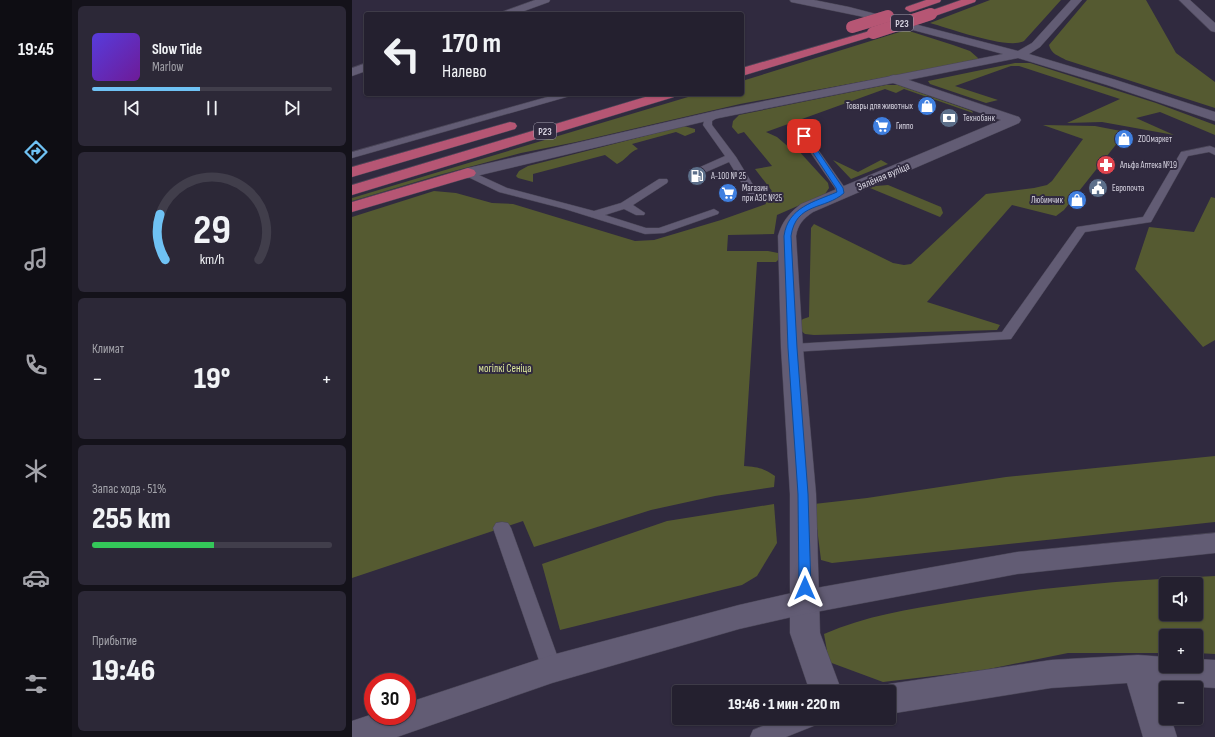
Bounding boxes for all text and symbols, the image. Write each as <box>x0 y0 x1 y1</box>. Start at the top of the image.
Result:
road number: Р23 <box>891 15 913 31</box>
text: 170 m <box>442 27 501 60</box>
icon: left <box>376 28 428 80</box>
text: 19:45 <box>18 39 54 60</box>
text: Slow Tide <box>152 40 202 59</box>
text: Marlow <box>152 59 184 75</box>
text: Налево <box>442 61 487 82</box>
shop icon: Товары для животных <box>916 95 938 117</box>
icon: previous <box>121 97 143 119</box>
icon: pause <box>201 97 223 119</box>
icon: next <box>281 97 303 119</box>
place label: Товары для животных <box>846 101 914 112</box>
bank icon: Технобанк <box>938 107 960 129</box>
place label: Технобанк <box>963 113 995 124</box>
supermarket icon: Гиппо <box>871 115 893 137</box>
pin <box>787 119 821 153</box>
place label: Гиппо <box>896 121 914 132</box>
road number: Р23 <box>534 123 556 139</box>
icon: arrive <box>793 125 815 147</box>
shop icon: ZOOмаркет <box>1113 128 1135 150</box>
place label: ZOOмаркет <box>1138 134 1172 145</box>
icon: directions <box>22 138 50 166</box>
pharmacy icon: Альфа Аптека №19 <box>1095 154 1117 176</box>
street label: Зялёная вуліца <box>855 159 912 193</box>
place label: Альфа Аптека №19 <box>1119 160 1177 171</box>
fuel station icon: А-100 № 25 <box>686 165 708 187</box>
place label: А-100 № 25 <box>710 171 746 182</box>
public building icon: Европочта <box>1087 177 1109 199</box>
supermarket icon: Магазин при АЗС №25 <box>717 182 739 204</box>
place label: Магазин при АЗС №25 <box>742 183 783 204</box>
place label: Европочта <box>1112 183 1144 194</box>
shop icon: Любимчик <box>1066 189 1088 211</box>
place label: Любимчик <box>1031 195 1064 206</box>
text: 29 <box>193 206 231 255</box>
icon: music <box>22 245 50 273</box>
text: km/h <box>200 251 224 268</box>
text: Климат <box>92 341 124 357</box>
icon: phone <box>22 351 50 379</box>
text: 19° <box>194 361 230 397</box>
park label: могілкі Сеніца <box>479 362 531 375</box>
text: − <box>92 366 103 393</box>
text: + <box>321 366 332 393</box>
icon: climate <box>22 457 50 485</box>
text: Запас хода · 51% <box>92 481 166 497</box>
text: 255 km <box>92 501 171 537</box>
icon: car <box>22 564 50 592</box>
position arrow <box>784 567 826 609</box>
map controls <box>1159 577 1203 725</box>
button: sound <box>1159 577 1203 621</box>
button: + <box>1159 629 1203 673</box>
text: Прибытие <box>92 633 137 649</box>
text: 19:46 <box>92 653 155 689</box>
icon: filters <box>22 670 50 698</box>
speed limit sign: 30 <box>364 673 416 725</box>
button: − <box>1159 681 1203 725</box>
text: 19:46 · 1 мин · 220 m <box>728 695 840 714</box>

